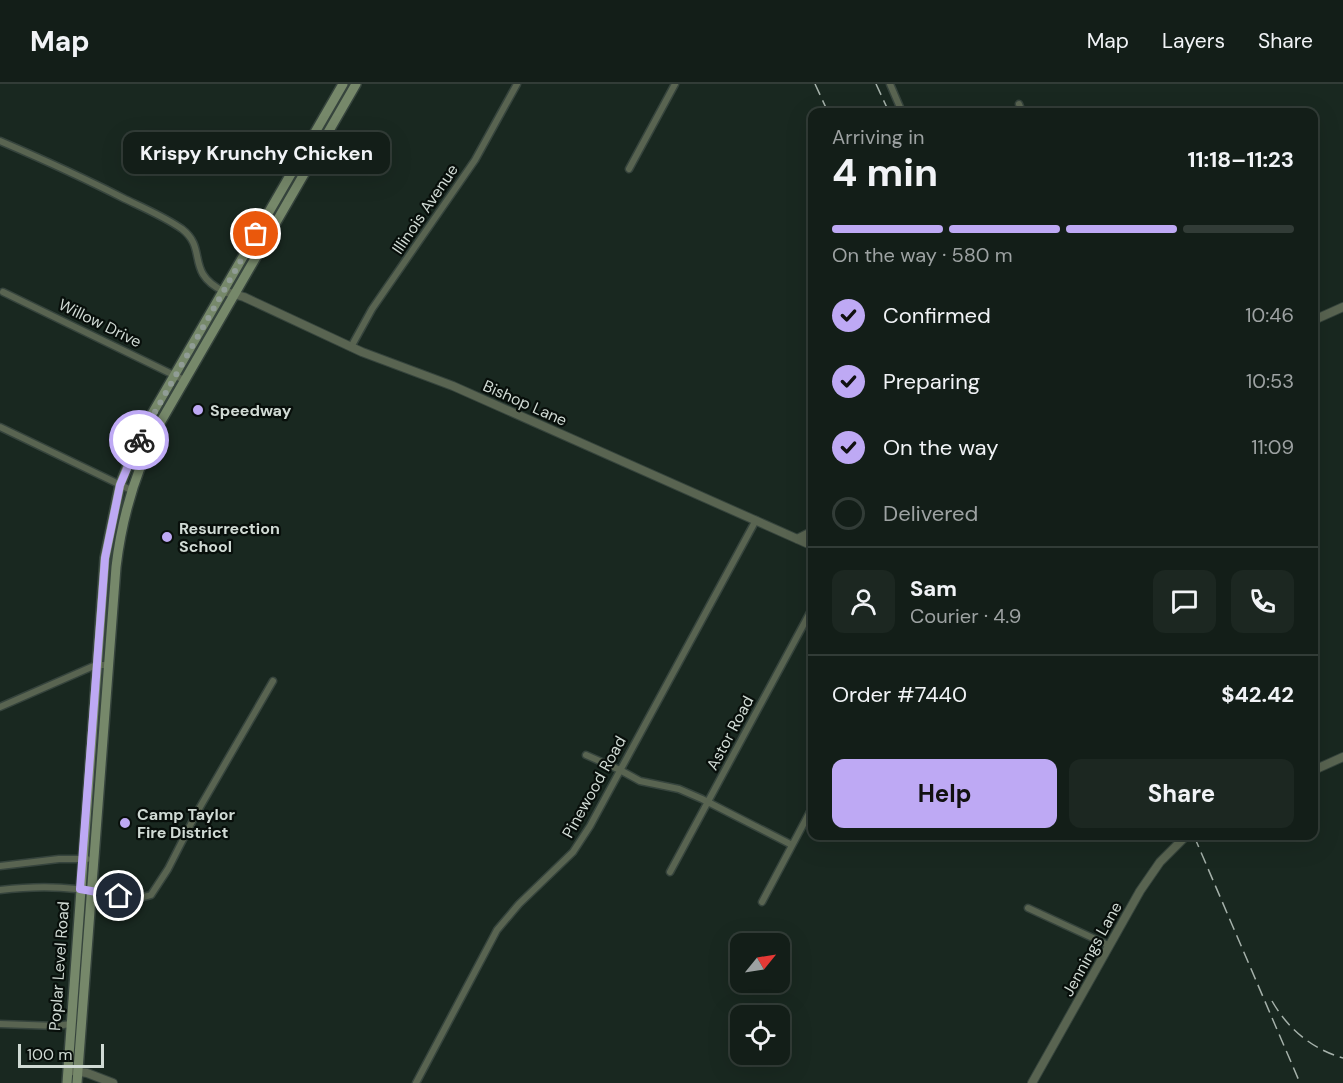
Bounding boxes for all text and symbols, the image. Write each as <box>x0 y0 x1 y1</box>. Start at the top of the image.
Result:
text: Map <box>30 23 90 60</box>
text: Map <box>1087 27 1129 55</box>
text: Layers <box>1162 27 1225 55</box>
text: Share <box>1258 27 1313 55</box>
text: Arriving in <box>832 124 924 150</box>
callout: Krispy Krunchy Chicken <box>122 132 389 174</box>
text: Krispy Krunchy Chicken <box>140 140 373 166</box>
text: 11:18–11:23 <box>1188 145 1294 174</box>
text: 4 min <box>832 147 938 198</box>
street label: Illinois Avenue <box>387 160 463 258</box>
pin <box>230 208 281 259</box>
icon: bag <box>239 217 272 250</box>
text: On the way · 580 m <box>832 242 1013 268</box>
street label: Willow Drive <box>55 294 145 352</box>
icon: check <box>832 299 865 332</box>
text: Confirmed <box>883 301 991 330</box>
text: 10:46 <box>1245 302 1294 328</box>
icon: check <box>832 365 865 398</box>
text: Preparing <box>883 367 980 396</box>
text: 10:53 <box>1246 368 1294 394</box>
street label: Bishop Lane <box>480 375 570 431</box>
place label: Speedway <box>210 400 292 421</box>
marker: Speedway <box>191 403 205 417</box>
courier <box>109 410 169 470</box>
icon: bike <box>123 424 156 457</box>
icon: check <box>832 431 865 464</box>
text: On the way <box>883 433 998 462</box>
text: 11:09 <box>1251 434 1294 460</box>
text: Delivered <box>883 499 978 528</box>
place label: Resurrection School <box>179 518 280 557</box>
marker: Resurrection School <box>160 530 174 544</box>
button: person <box>832 570 895 633</box>
button: chat <box>1153 570 1216 633</box>
button: phone <box>1231 570 1294 633</box>
text: Sam <box>910 574 957 603</box>
text: Courier · 4.9 <box>910 603 1021 629</box>
text: Order #7440 <box>832 680 967 709</box>
text: $42.42 <box>1221 680 1294 709</box>
street label: Astor Road <box>702 692 758 774</box>
street label: Pinewood Road <box>557 732 631 842</box>
button: Help <box>832 759 1057 828</box>
button: Share <box>1069 759 1294 828</box>
place label: Camp Taylor Fire District <box>137 804 235 843</box>
marker: Camp Taylor Fire District <box>118 816 132 830</box>
pin <box>93 870 144 921</box>
icon: home <box>102 879 135 912</box>
street label: Jennings Lane <box>1057 898 1127 1000</box>
street label: Poplar Level Road <box>44 901 74 1031</box>
north arrow <box>730 933 790 993</box>
map controls <box>730 933 790 1065</box>
button: locate <box>730 1005 790 1065</box>
scale bar <box>18 1041 104 1068</box>
text: 100 m <box>27 1044 72 1065</box>

